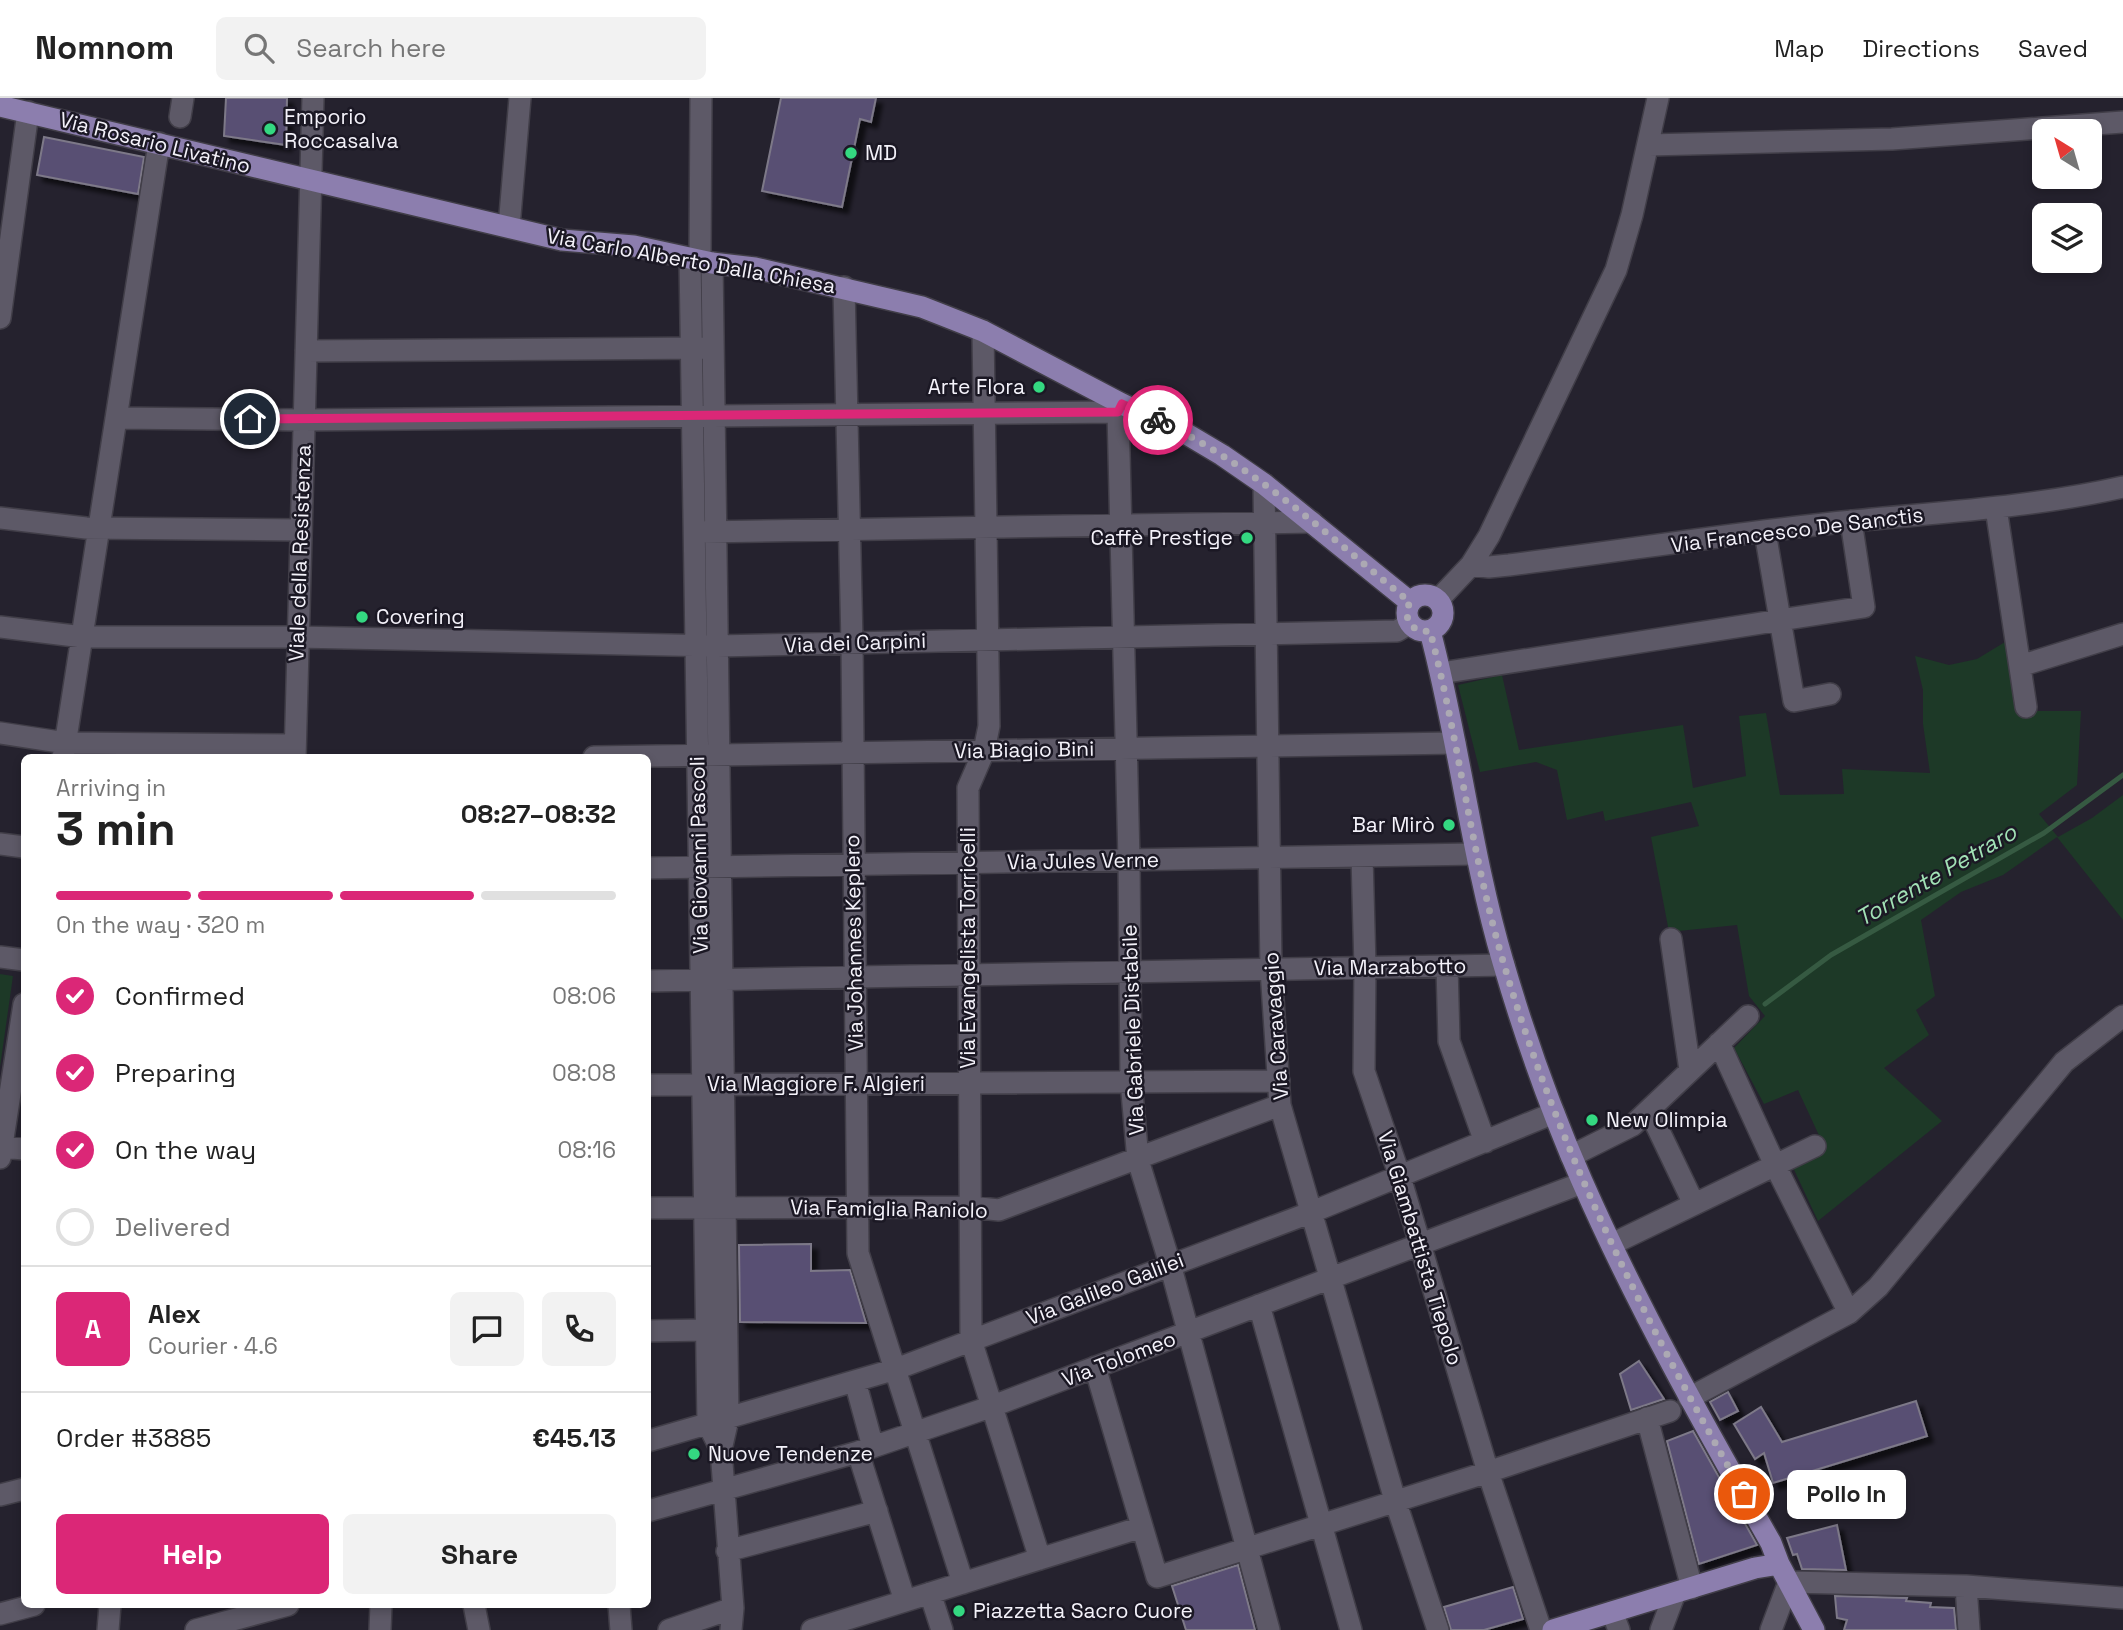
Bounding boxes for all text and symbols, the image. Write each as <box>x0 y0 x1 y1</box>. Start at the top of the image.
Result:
search box <box>216 17 706 80</box>
text: Nomnom <box>35 27 174 69</box>
icon: search <box>240 29 278 67</box>
text: Search here <box>296 31 446 65</box>
text: Map <box>1774 33 1824 64</box>
text: Directions <box>1862 33 1980 64</box>
text: Saved <box>2018 33 2088 64</box>
place label: Emporio Roccasalva <box>284 103 399 154</box>
street label: Via Rosario Livatino <box>57 106 253 179</box>
north arrow <box>2032 119 2102 189</box>
map controls <box>2032 119 2102 273</box>
marker: Emporio Roccasalva <box>262 121 278 137</box>
place label: MD <box>865 139 897 166</box>
marker: MD <box>843 145 859 161</box>
button: layers <box>2032 203 2102 273</box>
street label: Via Carlo Alberto Dalla Chiesa <box>544 222 838 299</box>
place label: Arte Flora <box>928 373 1025 400</box>
marker: Arte Flora <box>1031 379 1047 395</box>
courier <box>1123 385 1193 455</box>
pin <box>220 389 280 449</box>
icon: home <box>231 400 269 438</box>
icon: bike <box>1139 401 1177 439</box>
street label: Viale della Resistenza <box>282 444 317 662</box>
street label: Via Francesco De Sanctis <box>1669 501 1925 558</box>
place label: Caffè Prestige <box>1091 524 1233 551</box>
marker: Caffè Prestige <box>1239 530 1255 546</box>
place label: Covering <box>376 603 465 630</box>
marker: Covering <box>354 609 370 625</box>
street label: Via dei Carpini <box>783 627 927 658</box>
street label: Via Biagio Bini <box>954 735 1094 764</box>
street label: Via Giovanni Pascoli <box>683 756 714 954</box>
text: Arriving in <box>56 773 166 803</box>
text: 08:27–08:32 <box>461 797 616 831</box>
text: 3 min <box>56 800 176 858</box>
place label: Bar Mirò <box>1352 811 1435 838</box>
water label: Torrente Petraro <box>1850 816 2022 933</box>
marker: Bar Mirò <box>1441 817 1457 833</box>
street label: Via Evangelista Torricelli <box>954 827 981 1069</box>
street label: Via Johannes Keplero <box>838 835 869 1051</box>
street label: Via Jules Verne <box>1007 846 1159 875</box>
text: On the way · 320 m <box>56 910 265 940</box>
street label: Via Gabriele Distabile <box>1115 924 1150 1136</box>
street label: Via Caravaggio <box>1257 951 1294 1101</box>
street label: Via Marzabotto <box>1313 952 1467 981</box>
icon: check <box>56 977 94 1015</box>
text: Confirmed <box>115 979 245 1013</box>
text: 08:06 <box>552 981 616 1011</box>
icon: check <box>56 1054 94 1092</box>
text: Preparing <box>115 1056 236 1090</box>
text: 08:08 <box>552 1058 616 1088</box>
street label: Via Maggiore F. Algieri <box>707 1070 925 1097</box>
place label: New Olimpia <box>1606 1106 1728 1133</box>
marker: New Olimpia <box>1584 1112 1600 1128</box>
street label: Via Giambattista Tiepolo <box>1372 1127 1469 1368</box>
icon: check <box>56 1131 94 1169</box>
text: On the way <box>115 1133 256 1167</box>
text: 08:16 <box>557 1135 616 1165</box>
street label: Via Famiglia Raniolo <box>790 1193 988 1224</box>
text: Delivered <box>115 1210 231 1244</box>
street label: Via Galileo Galilei <box>1022 1246 1187 1331</box>
button: chat <box>450 1292 524 1366</box>
button: phone <box>542 1292 616 1366</box>
text: Alex <box>148 1297 201 1331</box>
text: A <box>85 1312 101 1346</box>
street label: Via Tolomeo <box>1058 1324 1180 1393</box>
text: Courier · 4.6 <box>148 1331 278 1361</box>
text: Order #3885 <box>56 1421 211 1455</box>
text: €45.13 <box>532 1421 616 1455</box>
place label: Nuove Tendenze <box>708 1440 873 1467</box>
marker: Nuove Tendenze <box>686 1446 702 1462</box>
pin <box>1714 1464 1774 1524</box>
callout: Pollo In <box>1786 1470 1905 1518</box>
icon: bag <box>1725 1475 1763 1513</box>
text: Pollo In <box>1806 1479 1887 1509</box>
button: Help <box>56 1514 329 1594</box>
button: Share <box>343 1514 616 1594</box>
place label: Piazzetta Sacro Cuore <box>973 1597 1193 1624</box>
marker: Piazzetta Sacro Cuore <box>951 1603 967 1619</box>

